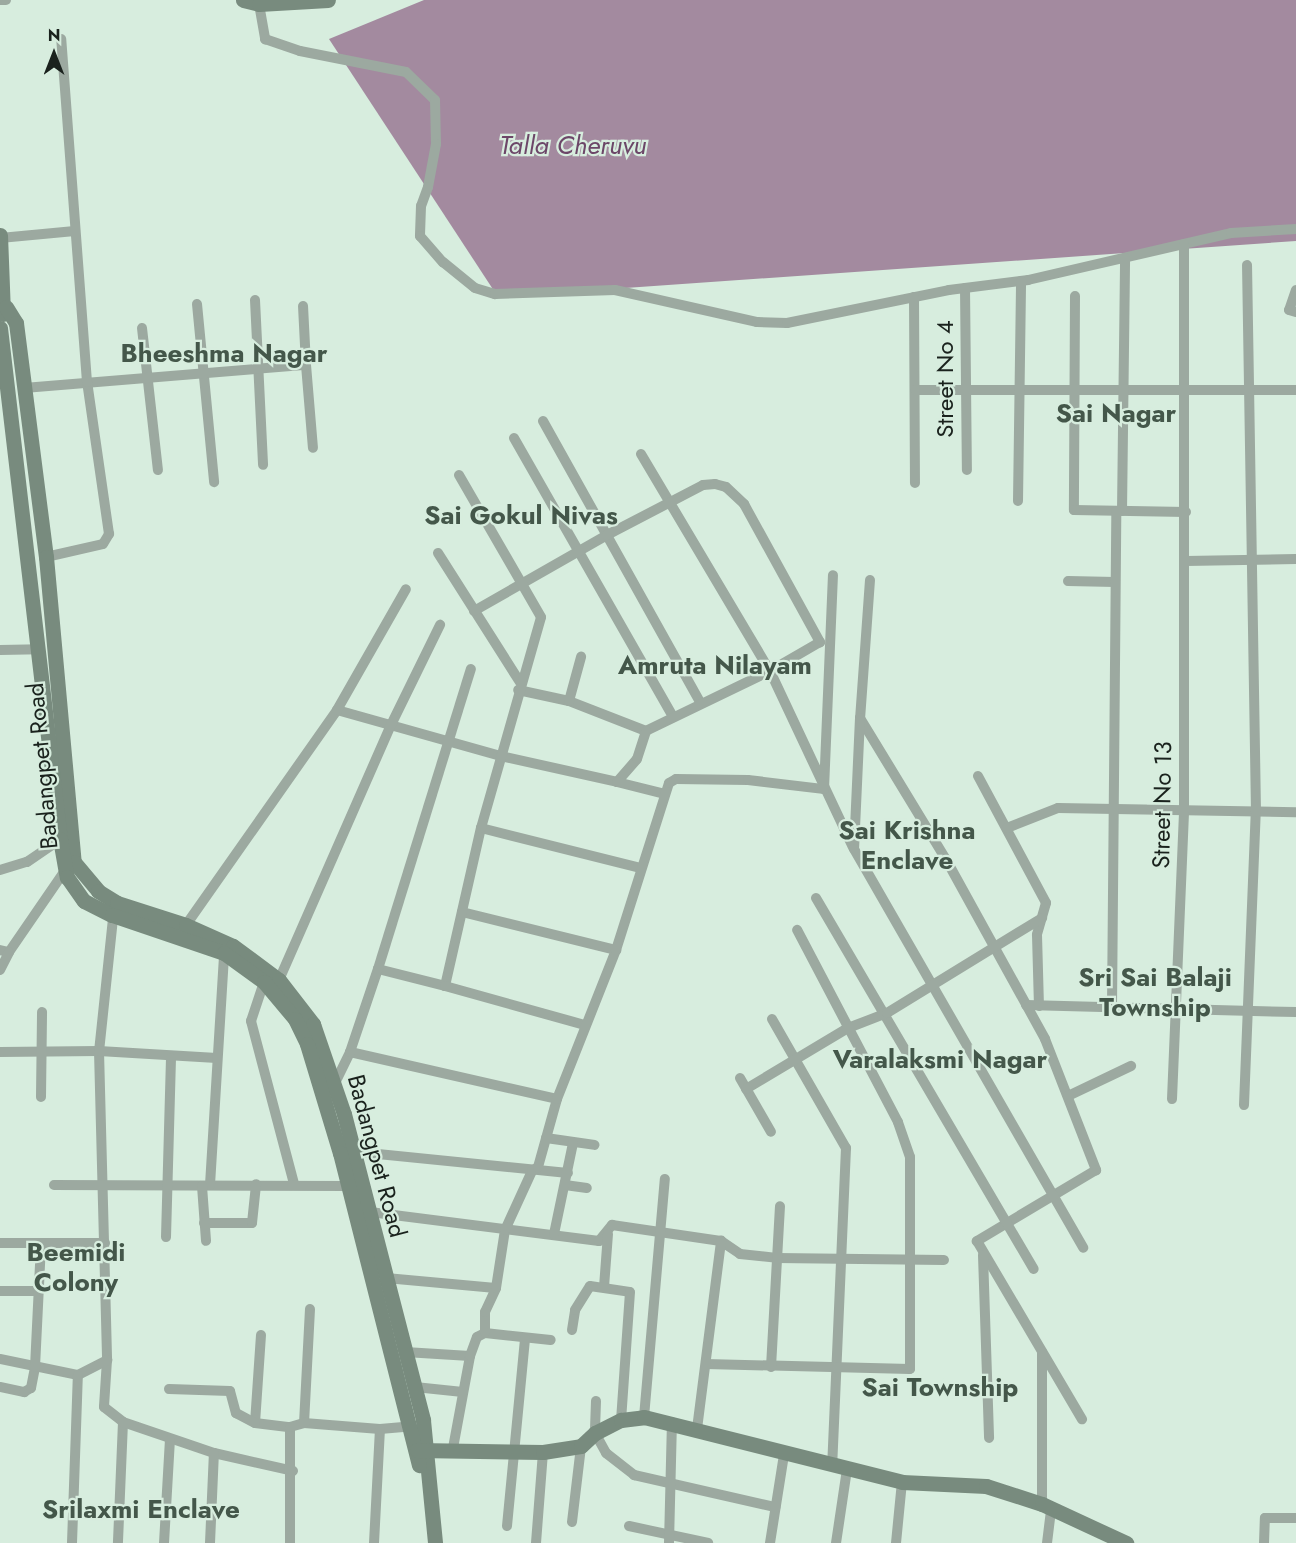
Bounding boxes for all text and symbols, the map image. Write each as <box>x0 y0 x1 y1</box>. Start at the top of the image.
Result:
north arrow <box>24 24 84 84</box>
text: N <box>48 24 60 47</box>
water label: Talla Cheruvu <box>499 130 647 162</box>
street label: Street No 4 <box>931 320 959 438</box>
district label: Bheeshma Nagar <box>121 338 327 370</box>
district label: Sai Nagar <box>1056 398 1176 430</box>
district label: Sai Gokul Nivas <box>424 500 618 532</box>
district label: Amruta Nilayam <box>618 650 812 682</box>
street label: Badangpet Road <box>20 681 64 851</box>
street label: Street No 13 <box>1146 741 1178 869</box>
district label: Sai Krishna Enclave <box>839 815 975 876</box>
district label: Sri Sai Balaji Township <box>1078 962 1232 1024</box>
district label: Varalaksmi Nagar <box>833 1044 1047 1076</box>
street label: Badangpet Road <box>341 1072 413 1240</box>
district label: Beemidi Colony <box>27 1237 125 1298</box>
district label: Sai Township <box>862 1372 1018 1404</box>
district label: Srilaxmi Enclave <box>42 1494 240 1526</box>

